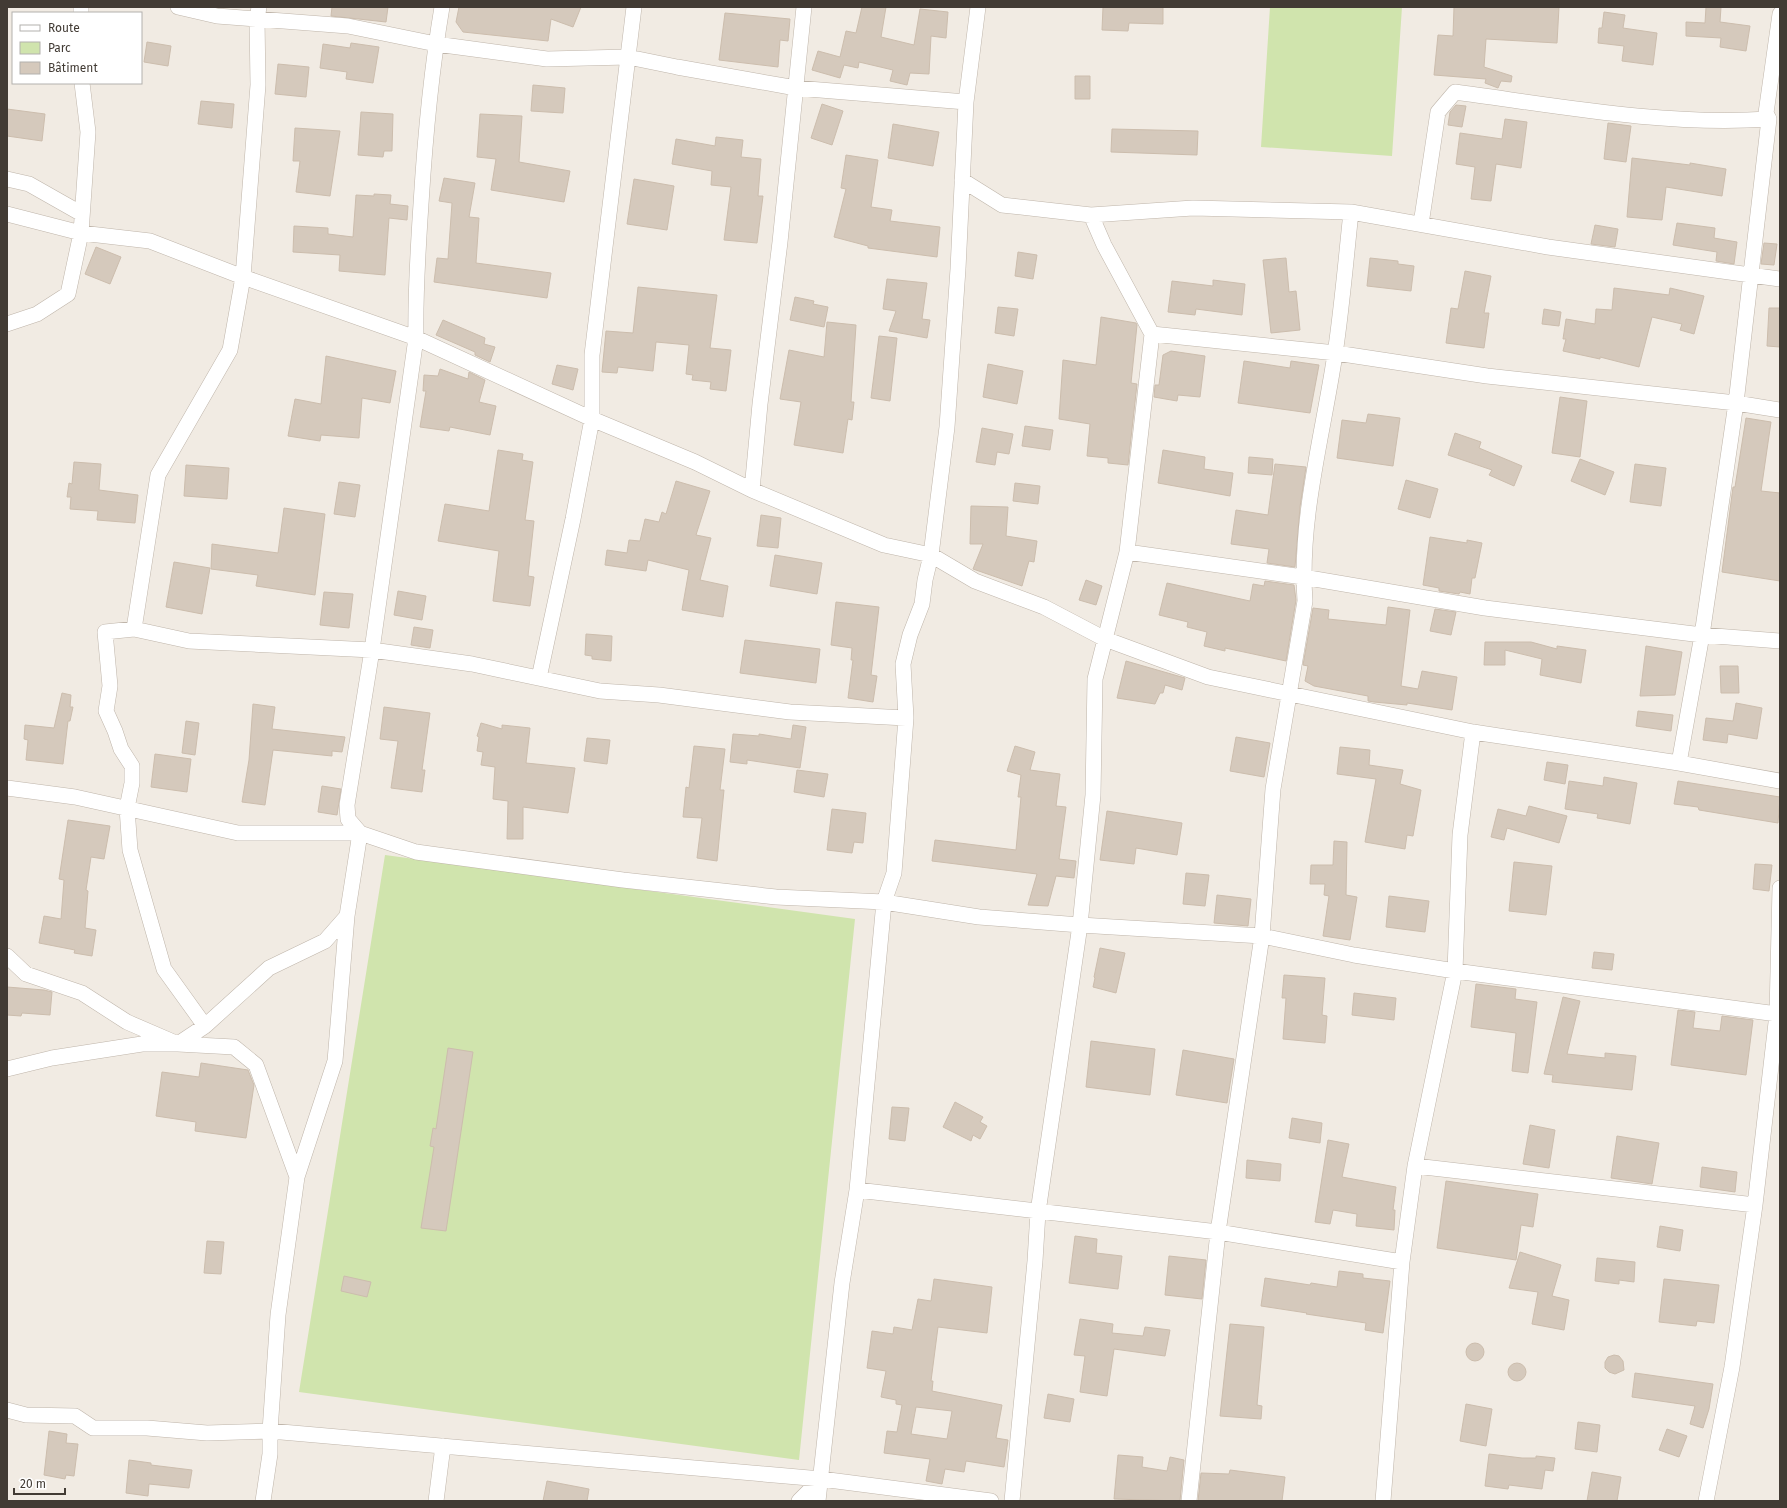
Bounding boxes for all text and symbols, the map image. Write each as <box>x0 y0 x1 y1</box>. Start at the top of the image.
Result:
legend <box>12 12 142 84</box>
text: Route <box>48 21 80 35</box>
text: Parc <box>48 41 71 55</box>
text: Bâtiment <box>48 61 98 75</box>
scale bar <box>14 1470 65 1496</box>
text: 20 m <box>20 1477 46 1491</box>

